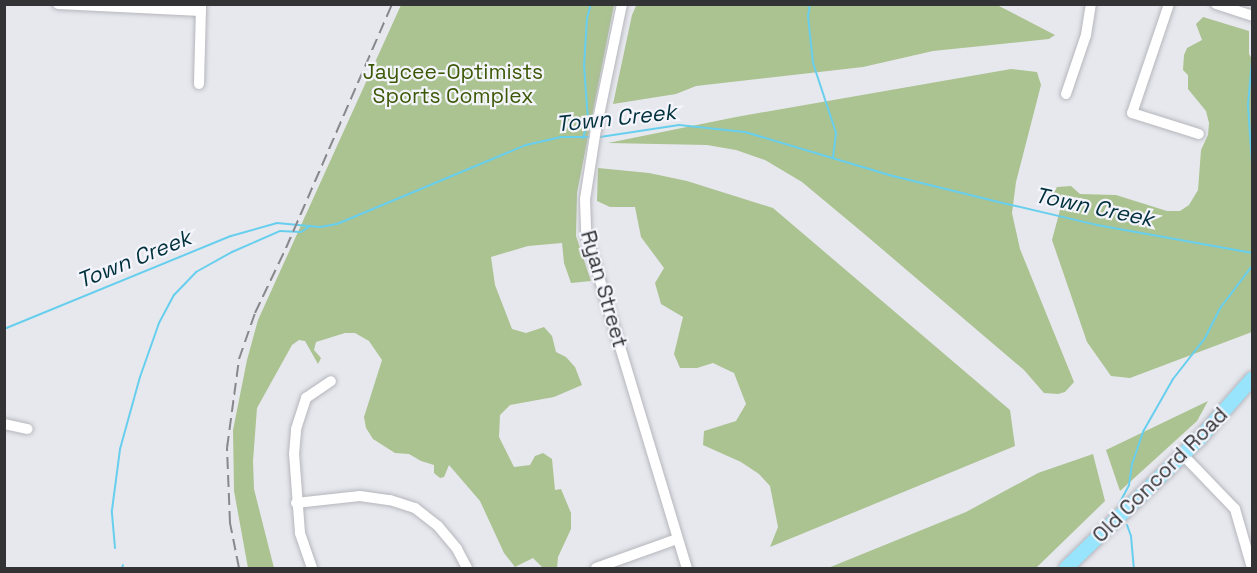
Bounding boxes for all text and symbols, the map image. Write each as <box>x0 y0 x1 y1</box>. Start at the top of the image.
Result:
park label: Jaycee-Optimists Sports Complex <box>363 59 543 109</box>
water label: Town Creek <box>555 99 677 137</box>
water label: Town Creek <box>1032 182 1156 232</box>
water label: Town Creek <box>73 224 195 294</box>
street label: Ryan Street <box>575 228 633 350</box>
street label: Old Concord Road <box>1087 402 1233 548</box>

